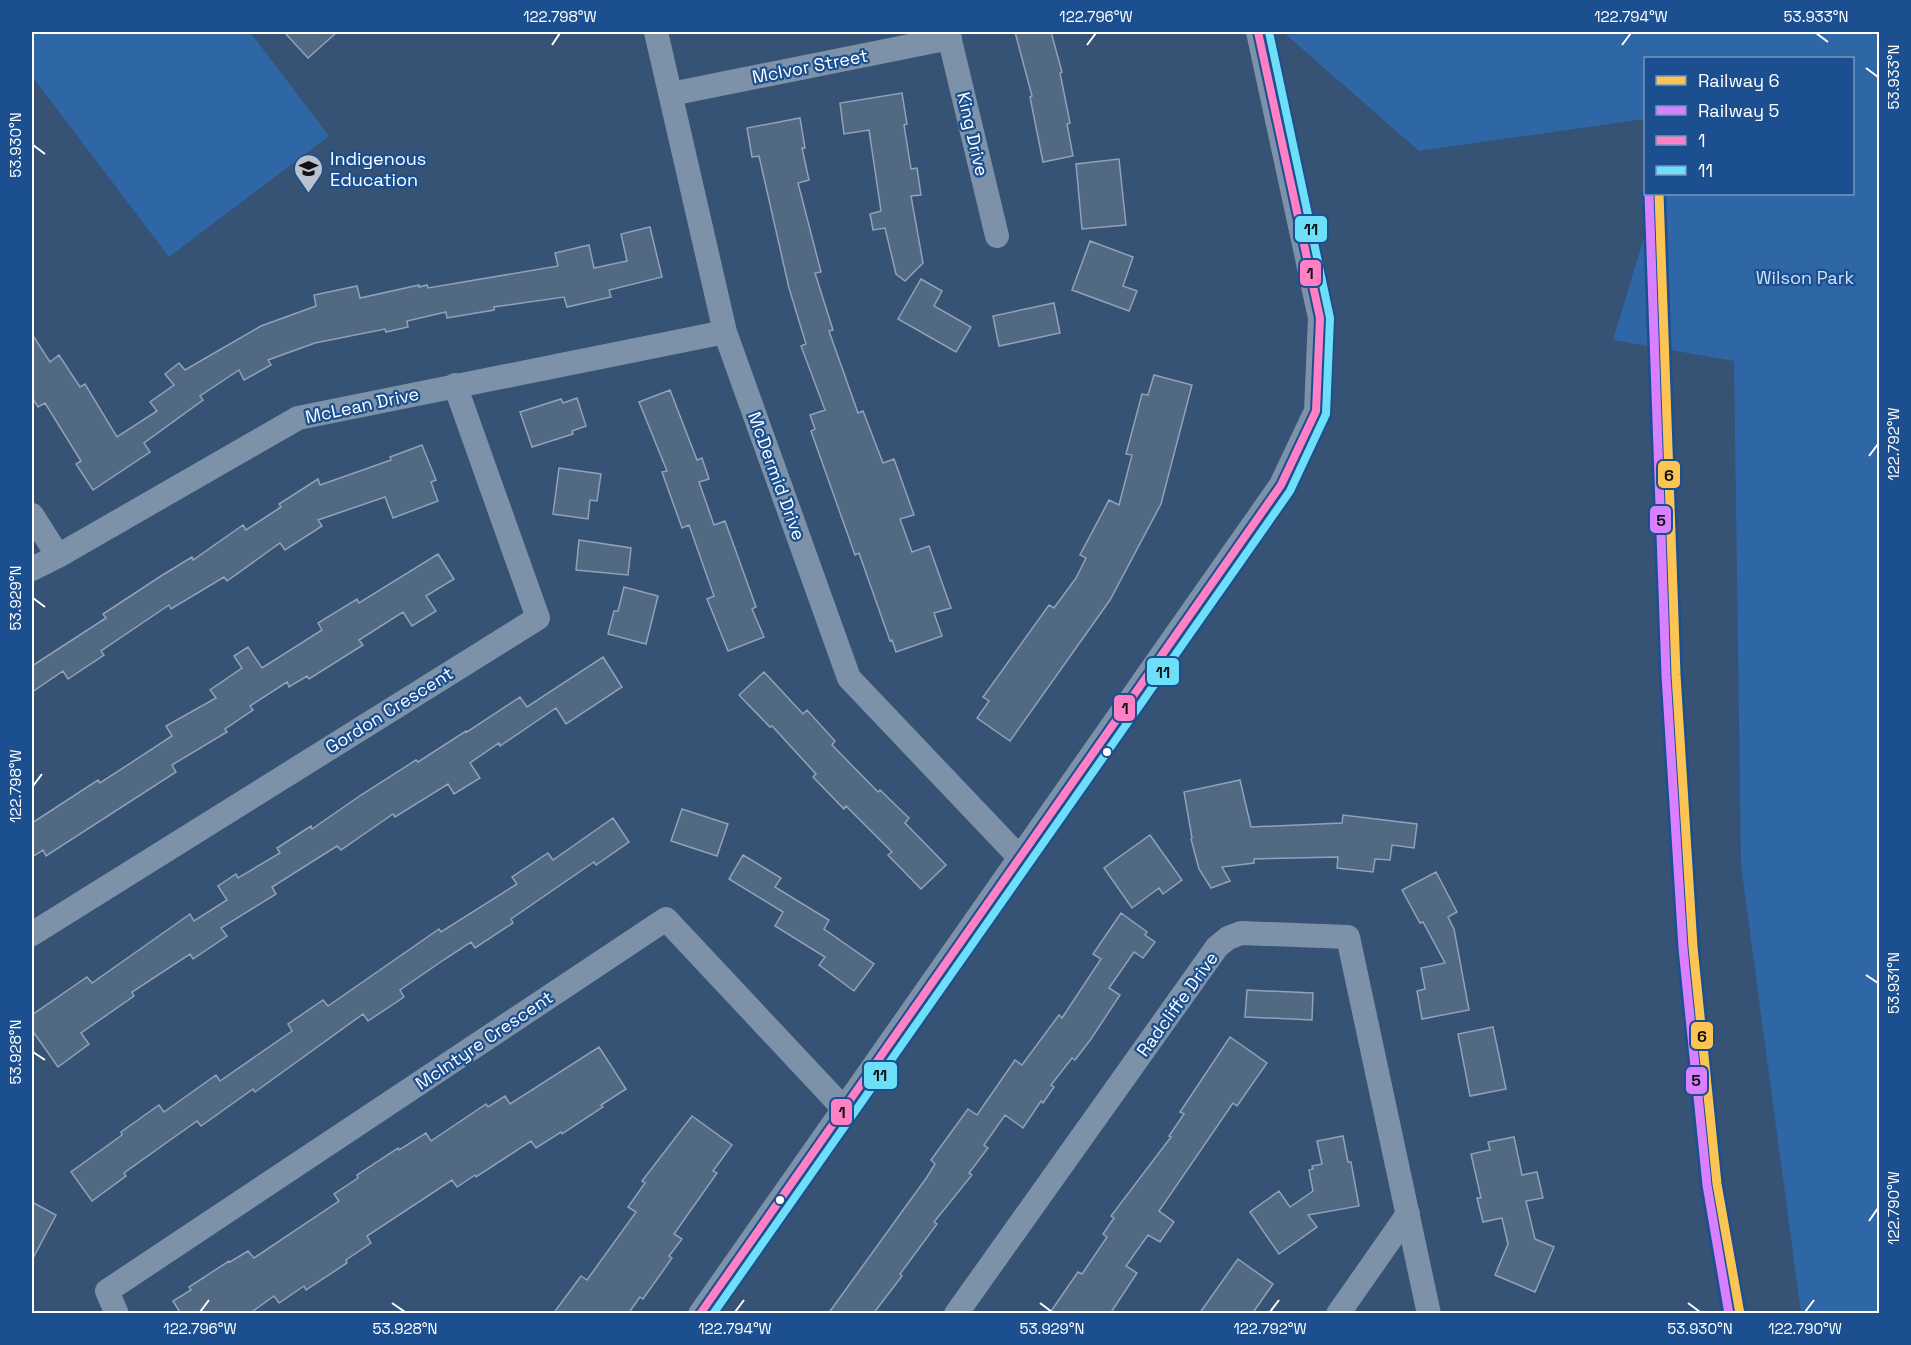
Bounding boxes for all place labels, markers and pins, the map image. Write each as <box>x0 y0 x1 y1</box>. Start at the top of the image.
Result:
place label: Indigenous Education <box>330 147 426 191</box>
school or university icon: Indigenous Education <box>293 152 325 194</box>
unlabelled marker <box>1101 746 1113 758</box>
unlabelled marker <box>774 1194 786 1206</box>

